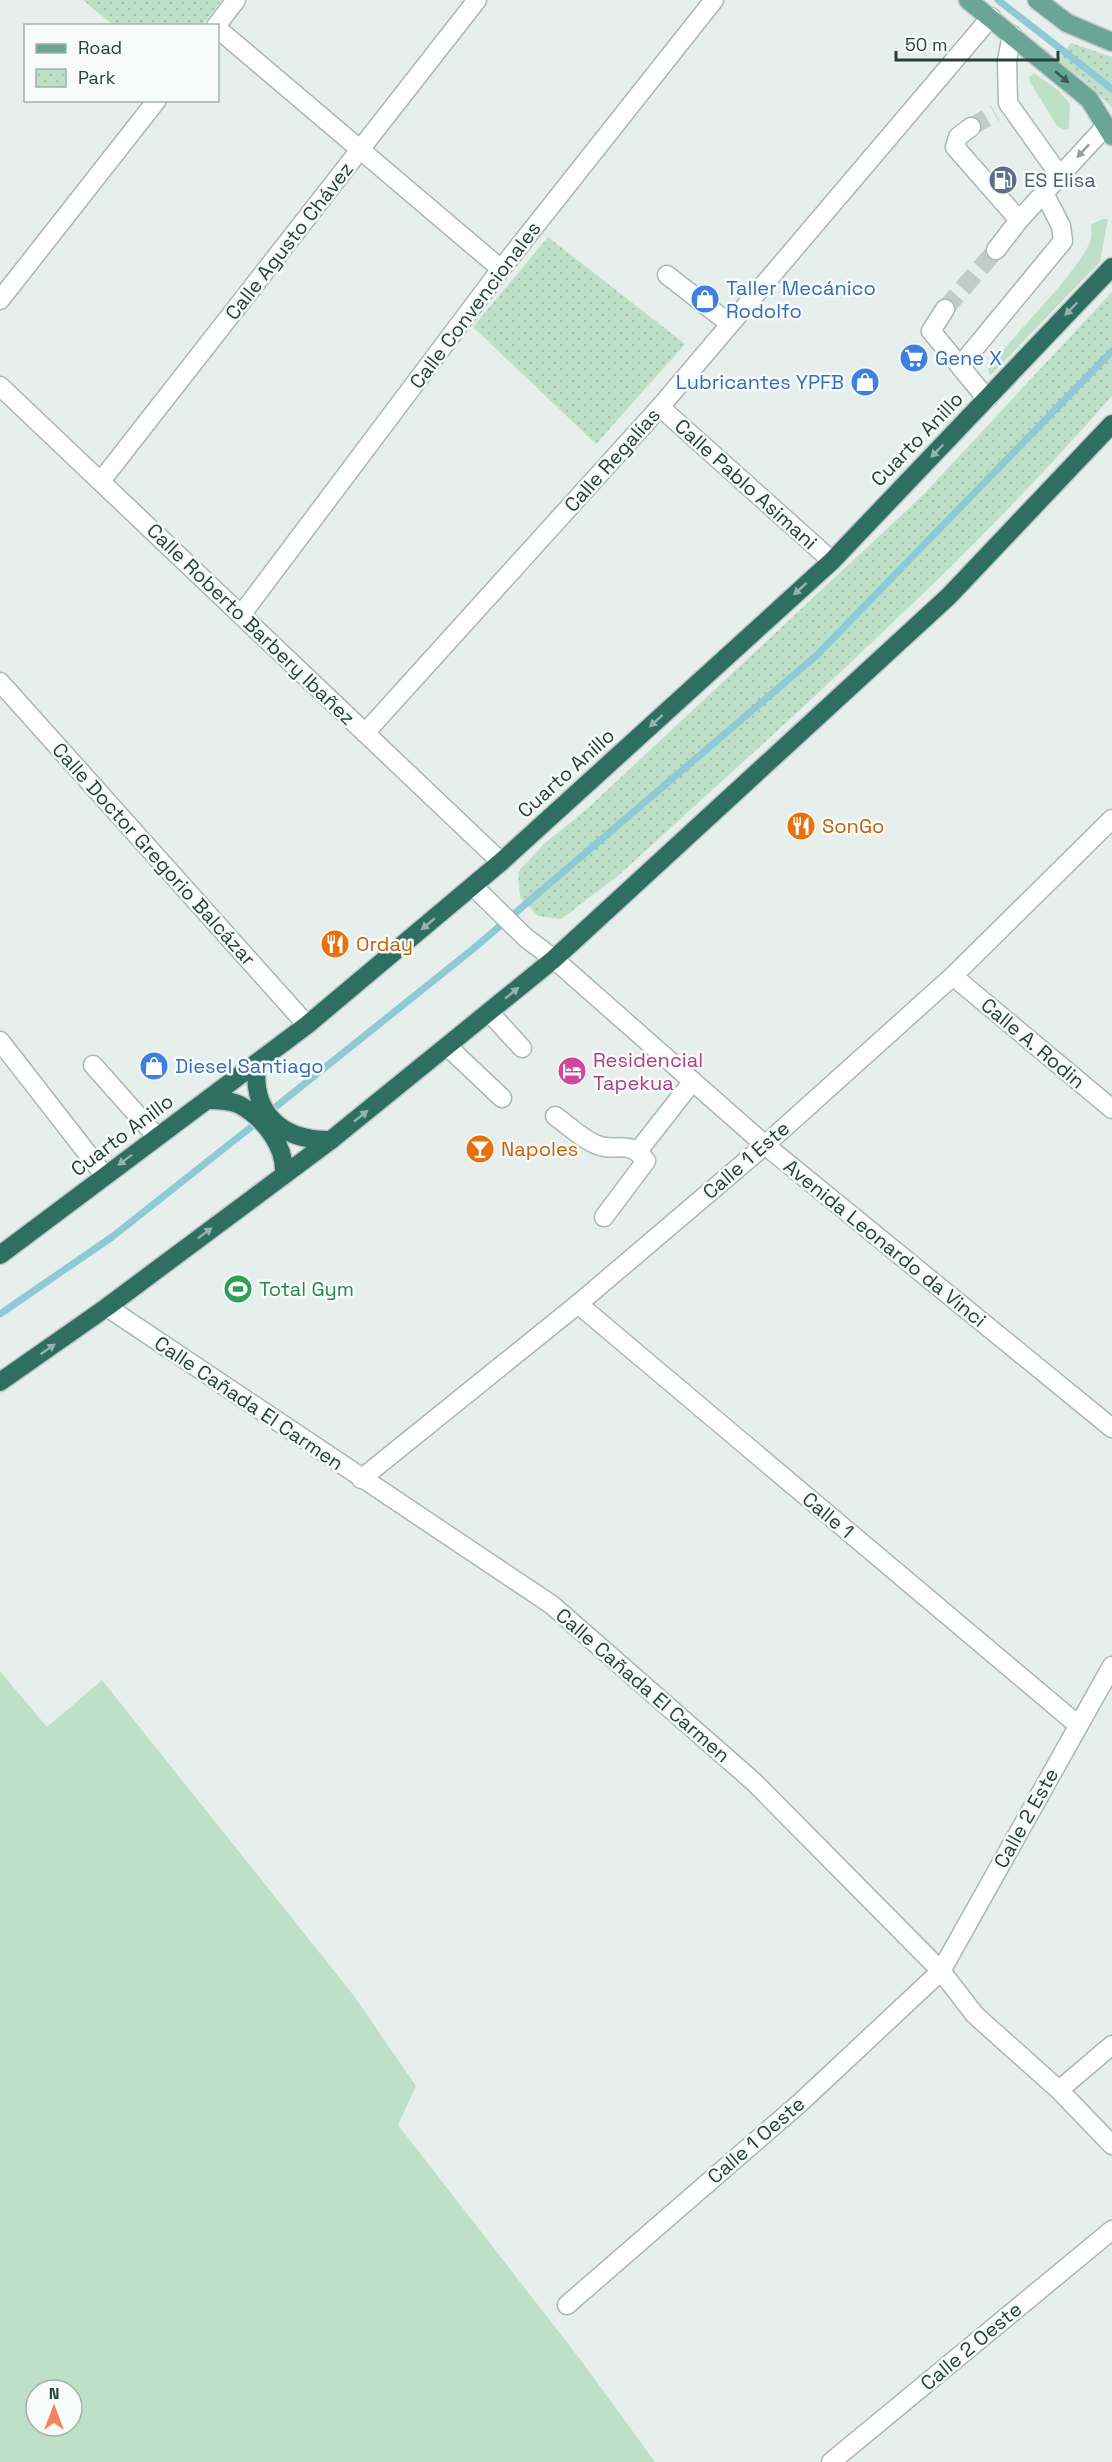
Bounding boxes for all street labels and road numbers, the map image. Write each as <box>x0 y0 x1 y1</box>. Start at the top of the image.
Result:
street label: Calle Agusto Chávez <box>219 157 359 325</box>
street label: Calle Convencionales <box>404 216 546 394</box>
street label: Cuarto Anillo <box>865 386 969 492</box>
street label: Calle Regalías <box>558 402 666 518</box>
street label: Calle Pablo Asimani <box>669 413 823 555</box>
street label: Calle Roberto Barbery Ibañez <box>141 517 361 731</box>
street label: Cuarto Anillo <box>512 722 620 824</box>
street label: Calle Doctor Gregorio Balcázar <box>47 737 261 971</box>
street label: Calle A. Rodin <box>976 992 1090 1094</box>
street label: Cuarto Anillo <box>65 1088 179 1182</box>
street label: Calle 1 Este <box>697 1115 795 1205</box>
street label: Avenida Leonardo da Vinci <box>778 1153 992 1333</box>
street label: Calle Cañada El Carmen <box>149 1330 349 1476</box>
street label: Calle 1 <box>797 1486 859 1544</box>
street label: Calle Cañada El Carmen <box>550 1602 736 1768</box>
street label: Calle 2 Este <box>988 1763 1064 1873</box>
street label: Calle 1 Oeste <box>702 2091 810 2189</box>
street label: Calle 2 Oeste <box>915 2296 1027 2396</box>

